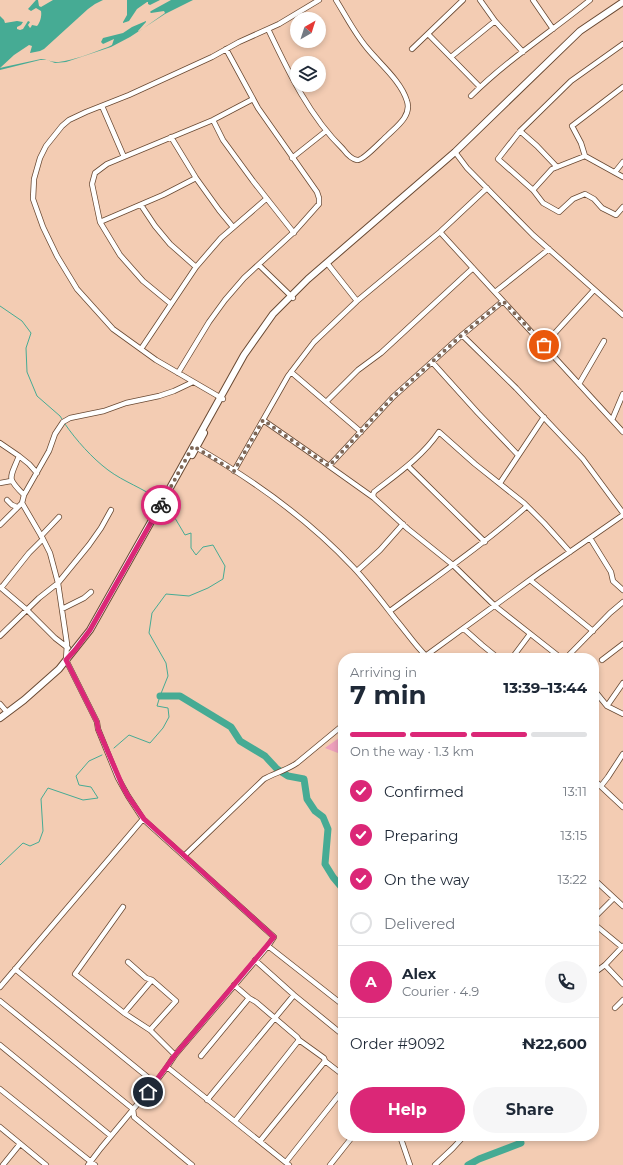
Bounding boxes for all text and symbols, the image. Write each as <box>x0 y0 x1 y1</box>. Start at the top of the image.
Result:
north arrow <box>290 12 326 48</box>
map controls <box>290 12 326 92</box>
button: layers <box>290 56 326 92</box>
pin <box>527 328 561 362</box>
icon: bag <box>533 334 555 356</box>
courier <box>141 485 181 525</box>
icon: bike <box>150 494 172 516</box>
text: Arriving in <box>350 664 417 680</box>
text: 13:39–13:44 <box>503 678 587 697</box>
text: 7 min <box>350 679 427 711</box>
text: On the way · 1.3 km <box>350 743 474 759</box>
icon: check <box>350 780 372 802</box>
text: Confirmed <box>384 782 464 801</box>
text: 13:11 <box>563 783 587 799</box>
icon: check <box>350 824 372 846</box>
text: Preparing <box>384 826 459 845</box>
text: 13:15 <box>560 827 587 843</box>
icon: check <box>350 868 372 890</box>
text: On the way <box>384 870 469 889</box>
text: 13:22 <box>557 871 587 887</box>
text: Delivered <box>384 914 456 933</box>
button: phone <box>545 961 587 1003</box>
text: Alex <box>402 964 436 983</box>
text: A <box>365 972 377 991</box>
text: Courier · 4.9 <box>402 983 479 999</box>
text: Order #9092 <box>350 1034 445 1053</box>
text: ₦22,600 <box>522 1034 587 1053</box>
pin <box>131 1075 165 1109</box>
icon: home <box>137 1081 159 1103</box>
button: Help <box>350 1087 465 1133</box>
button: Share <box>473 1087 587 1133</box>

